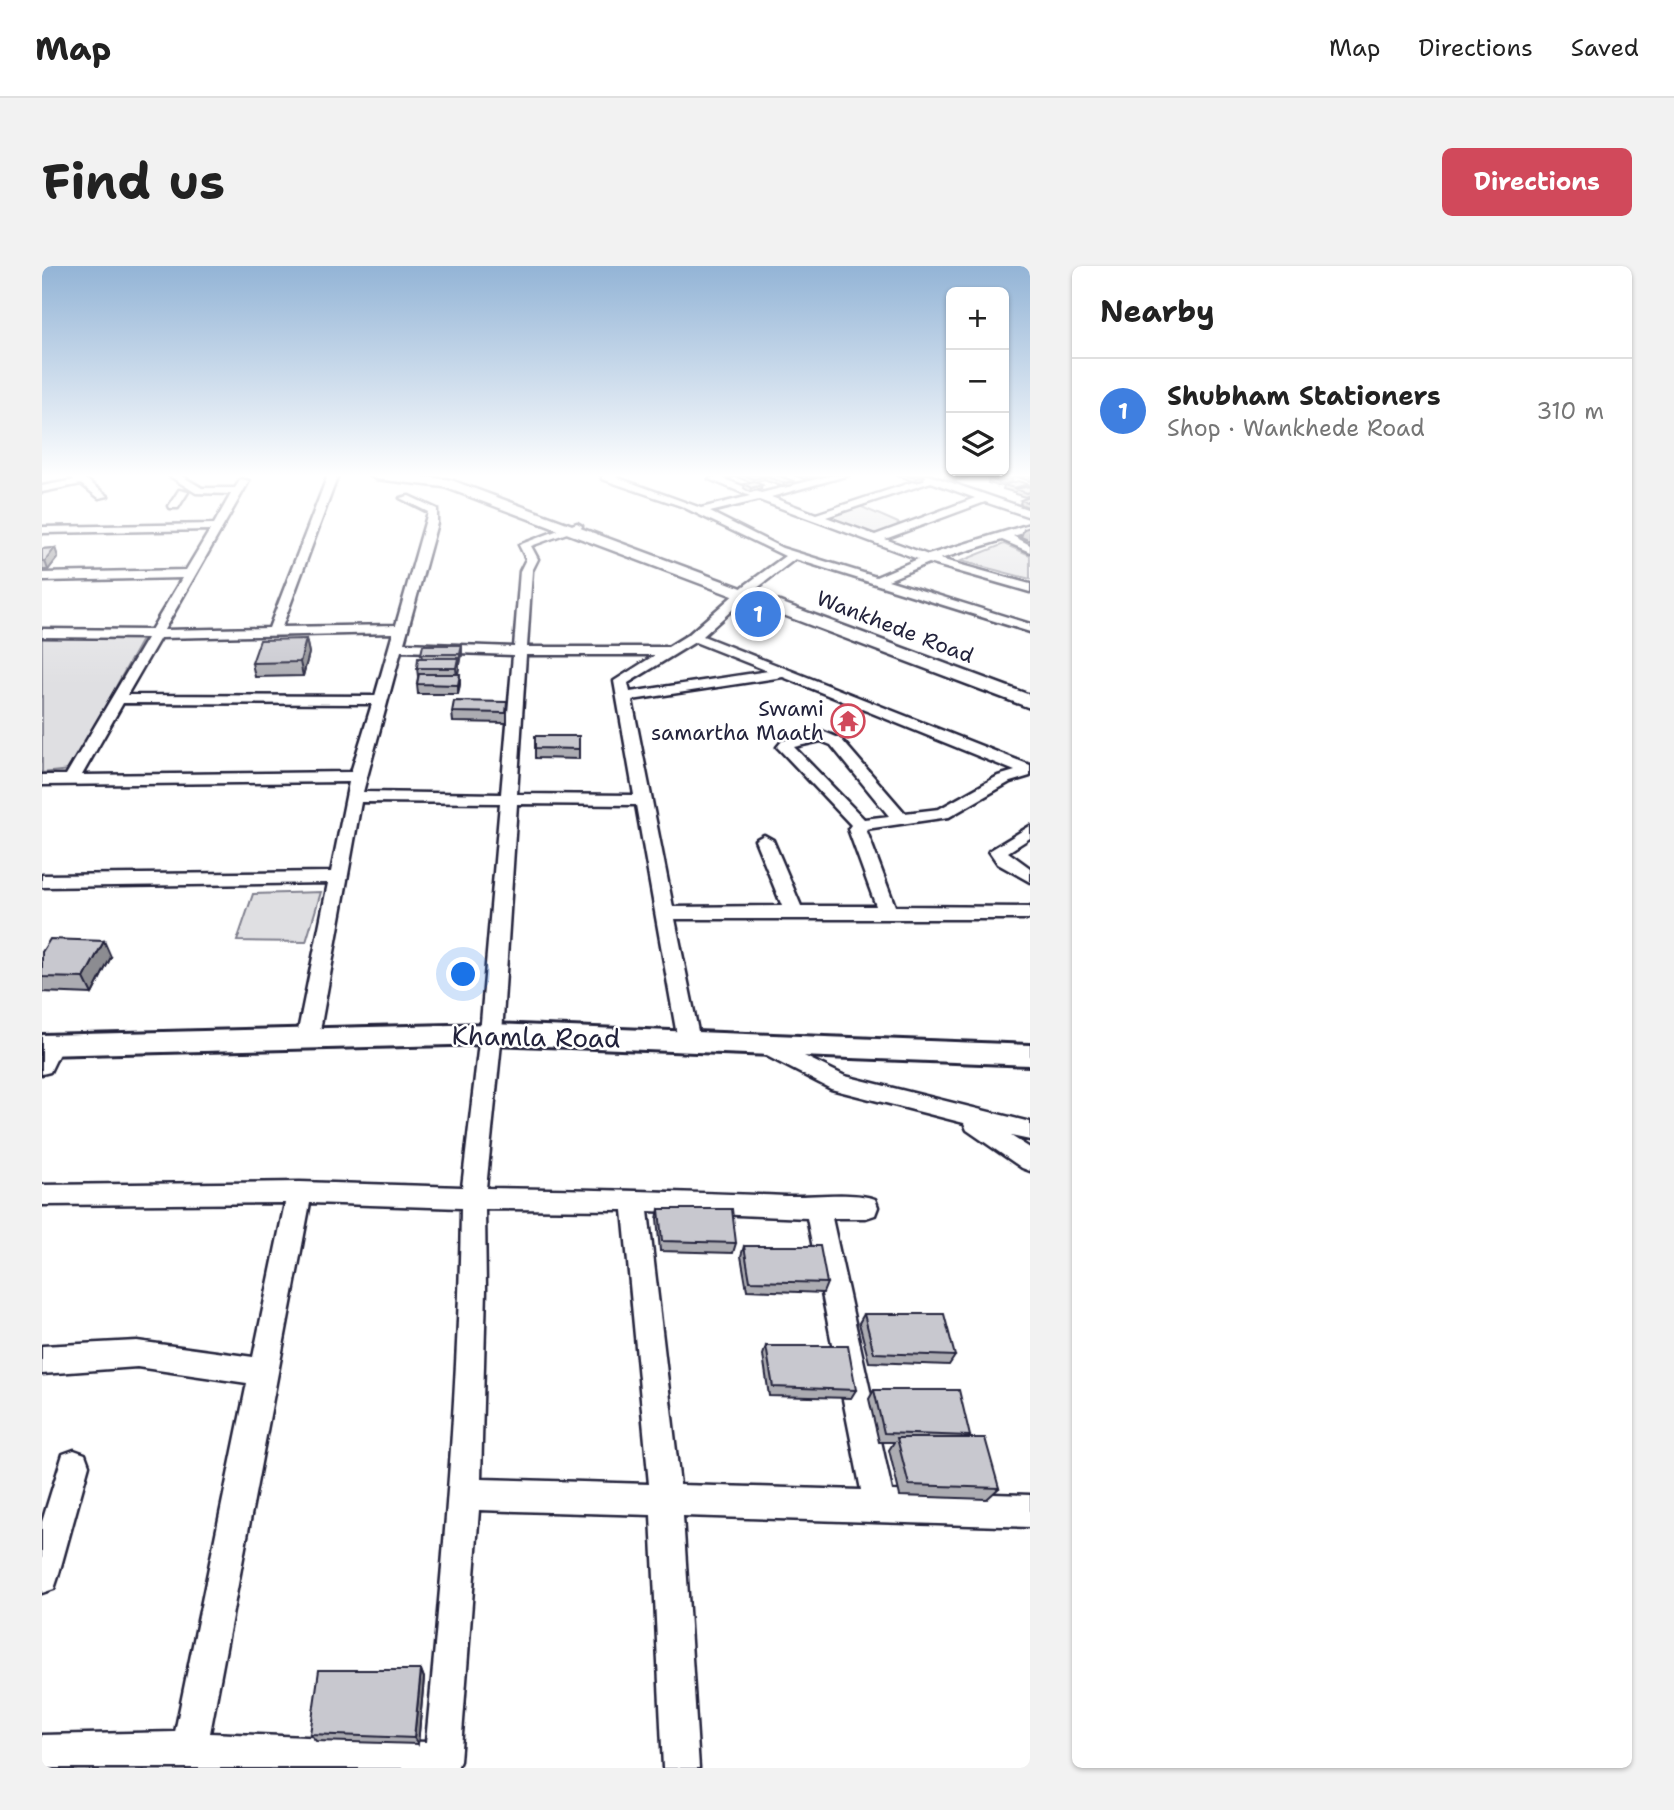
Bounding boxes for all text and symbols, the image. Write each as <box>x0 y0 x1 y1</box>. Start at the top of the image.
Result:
text: Map <box>35 26 111 71</box>
text: Map <box>1329 32 1380 64</box>
text: Directions <box>1418 32 1533 64</box>
text: Saved <box>1571 32 1639 64</box>
button: Directions <box>1442 148 1632 216</box>
text: Find us <box>42 149 225 215</box>
map controls <box>946 287 1009 476</box>
button: + <box>946 287 1009 350</box>
text: Nearby <box>1100 291 1215 332</box>
button: − <box>946 350 1009 413</box>
text: Shubham Stationers <box>1167 378 1441 413</box>
text: 1 <box>1118 396 1128 426</box>
text: 310 m <box>1536 396 1604 426</box>
button: layers <box>946 413 1009 476</box>
text: Shop · Wankhede Road <box>1167 413 1425 443</box>
street label: Wankhede Road <box>812 584 978 670</box>
pin: 1 <box>735 588 781 640</box>
place label: Swami samartha Maath <box>651 695 824 747</box>
temple icon: Swami samartha Maath <box>829 702 867 740</box>
your location <box>446 957 480 991</box>
street label: Khamla Road <box>451 1018 621 1055</box>

